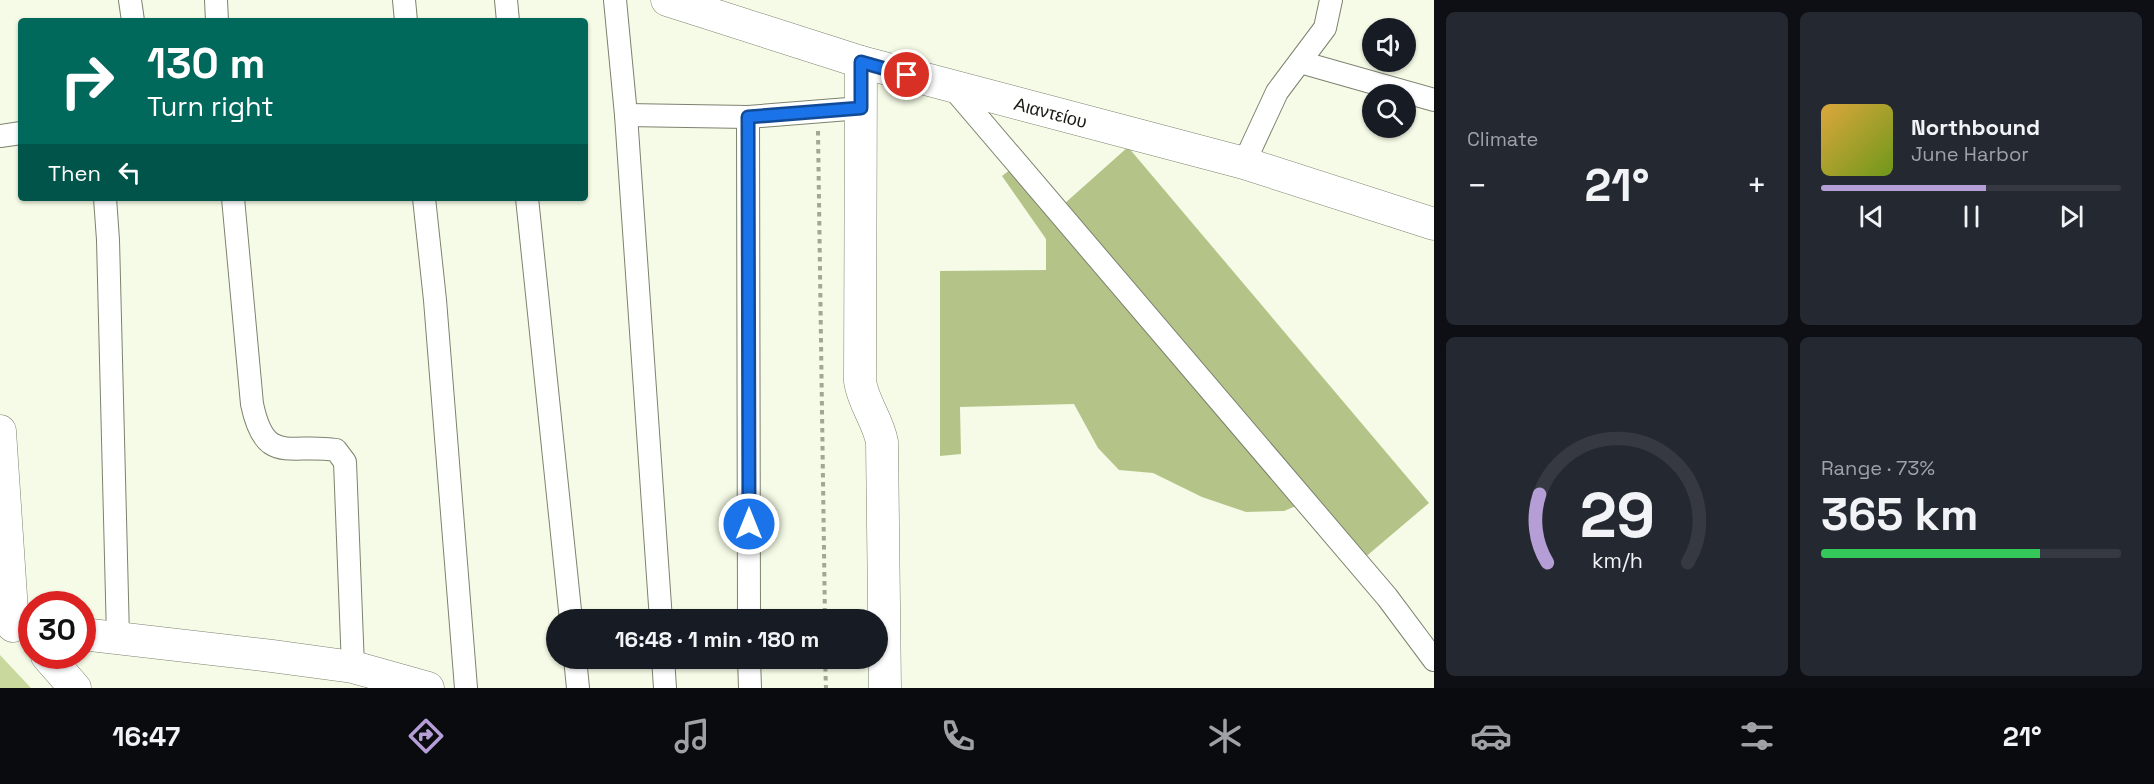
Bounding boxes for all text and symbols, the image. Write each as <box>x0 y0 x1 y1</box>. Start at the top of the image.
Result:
map controls <box>1362 18 1416 138</box>
button: sound <box>1362 18 1416 72</box>
text: 130 m <box>147 37 265 90</box>
icon: right <box>48 42 126 120</box>
pin <box>881 49 932 100</box>
icon: arrive <box>890 58 923 91</box>
button: search <box>1362 84 1416 138</box>
text: Turn right <box>147 89 274 124</box>
street label: Αιαντείου <box>1012 91 1090 133</box>
text: Northbound <box>1911 113 2040 141</box>
text: Climate <box>1467 126 1538 152</box>
text: June Harbor <box>1911 141 2029 167</box>
icon: left <box>113 156 146 189</box>
text: 21° <box>1585 157 1649 214</box>
text: Then <box>48 159 101 187</box>
text: − <box>1467 165 1487 207</box>
text: + <box>1747 165 1767 207</box>
icon: previous <box>1855 200 1888 233</box>
icon: pause <box>1955 200 1988 233</box>
icon: next <box>2055 200 2088 233</box>
text: Range · 73% <box>1821 455 1935 481</box>
text: 29 <box>1579 476 1655 555</box>
text: 365 km <box>1821 486 1978 543</box>
position arrow <box>717 492 781 556</box>
text: km/h <box>1591 548 1643 575</box>
speed limit sign: 30 <box>18 591 96 669</box>
text: 16:48 · 1 min · 180 m <box>615 625 819 653</box>
icon: directions <box>405 715 447 757</box>
icon: music <box>671 715 713 757</box>
icon: phone <box>937 715 979 757</box>
icon: climate <box>1204 715 1246 757</box>
icon: car <box>1470 715 1512 757</box>
icon: filters <box>1736 715 1778 757</box>
text: 16:47 <box>112 719 180 754</box>
text: 21° <box>2003 719 2042 754</box>

